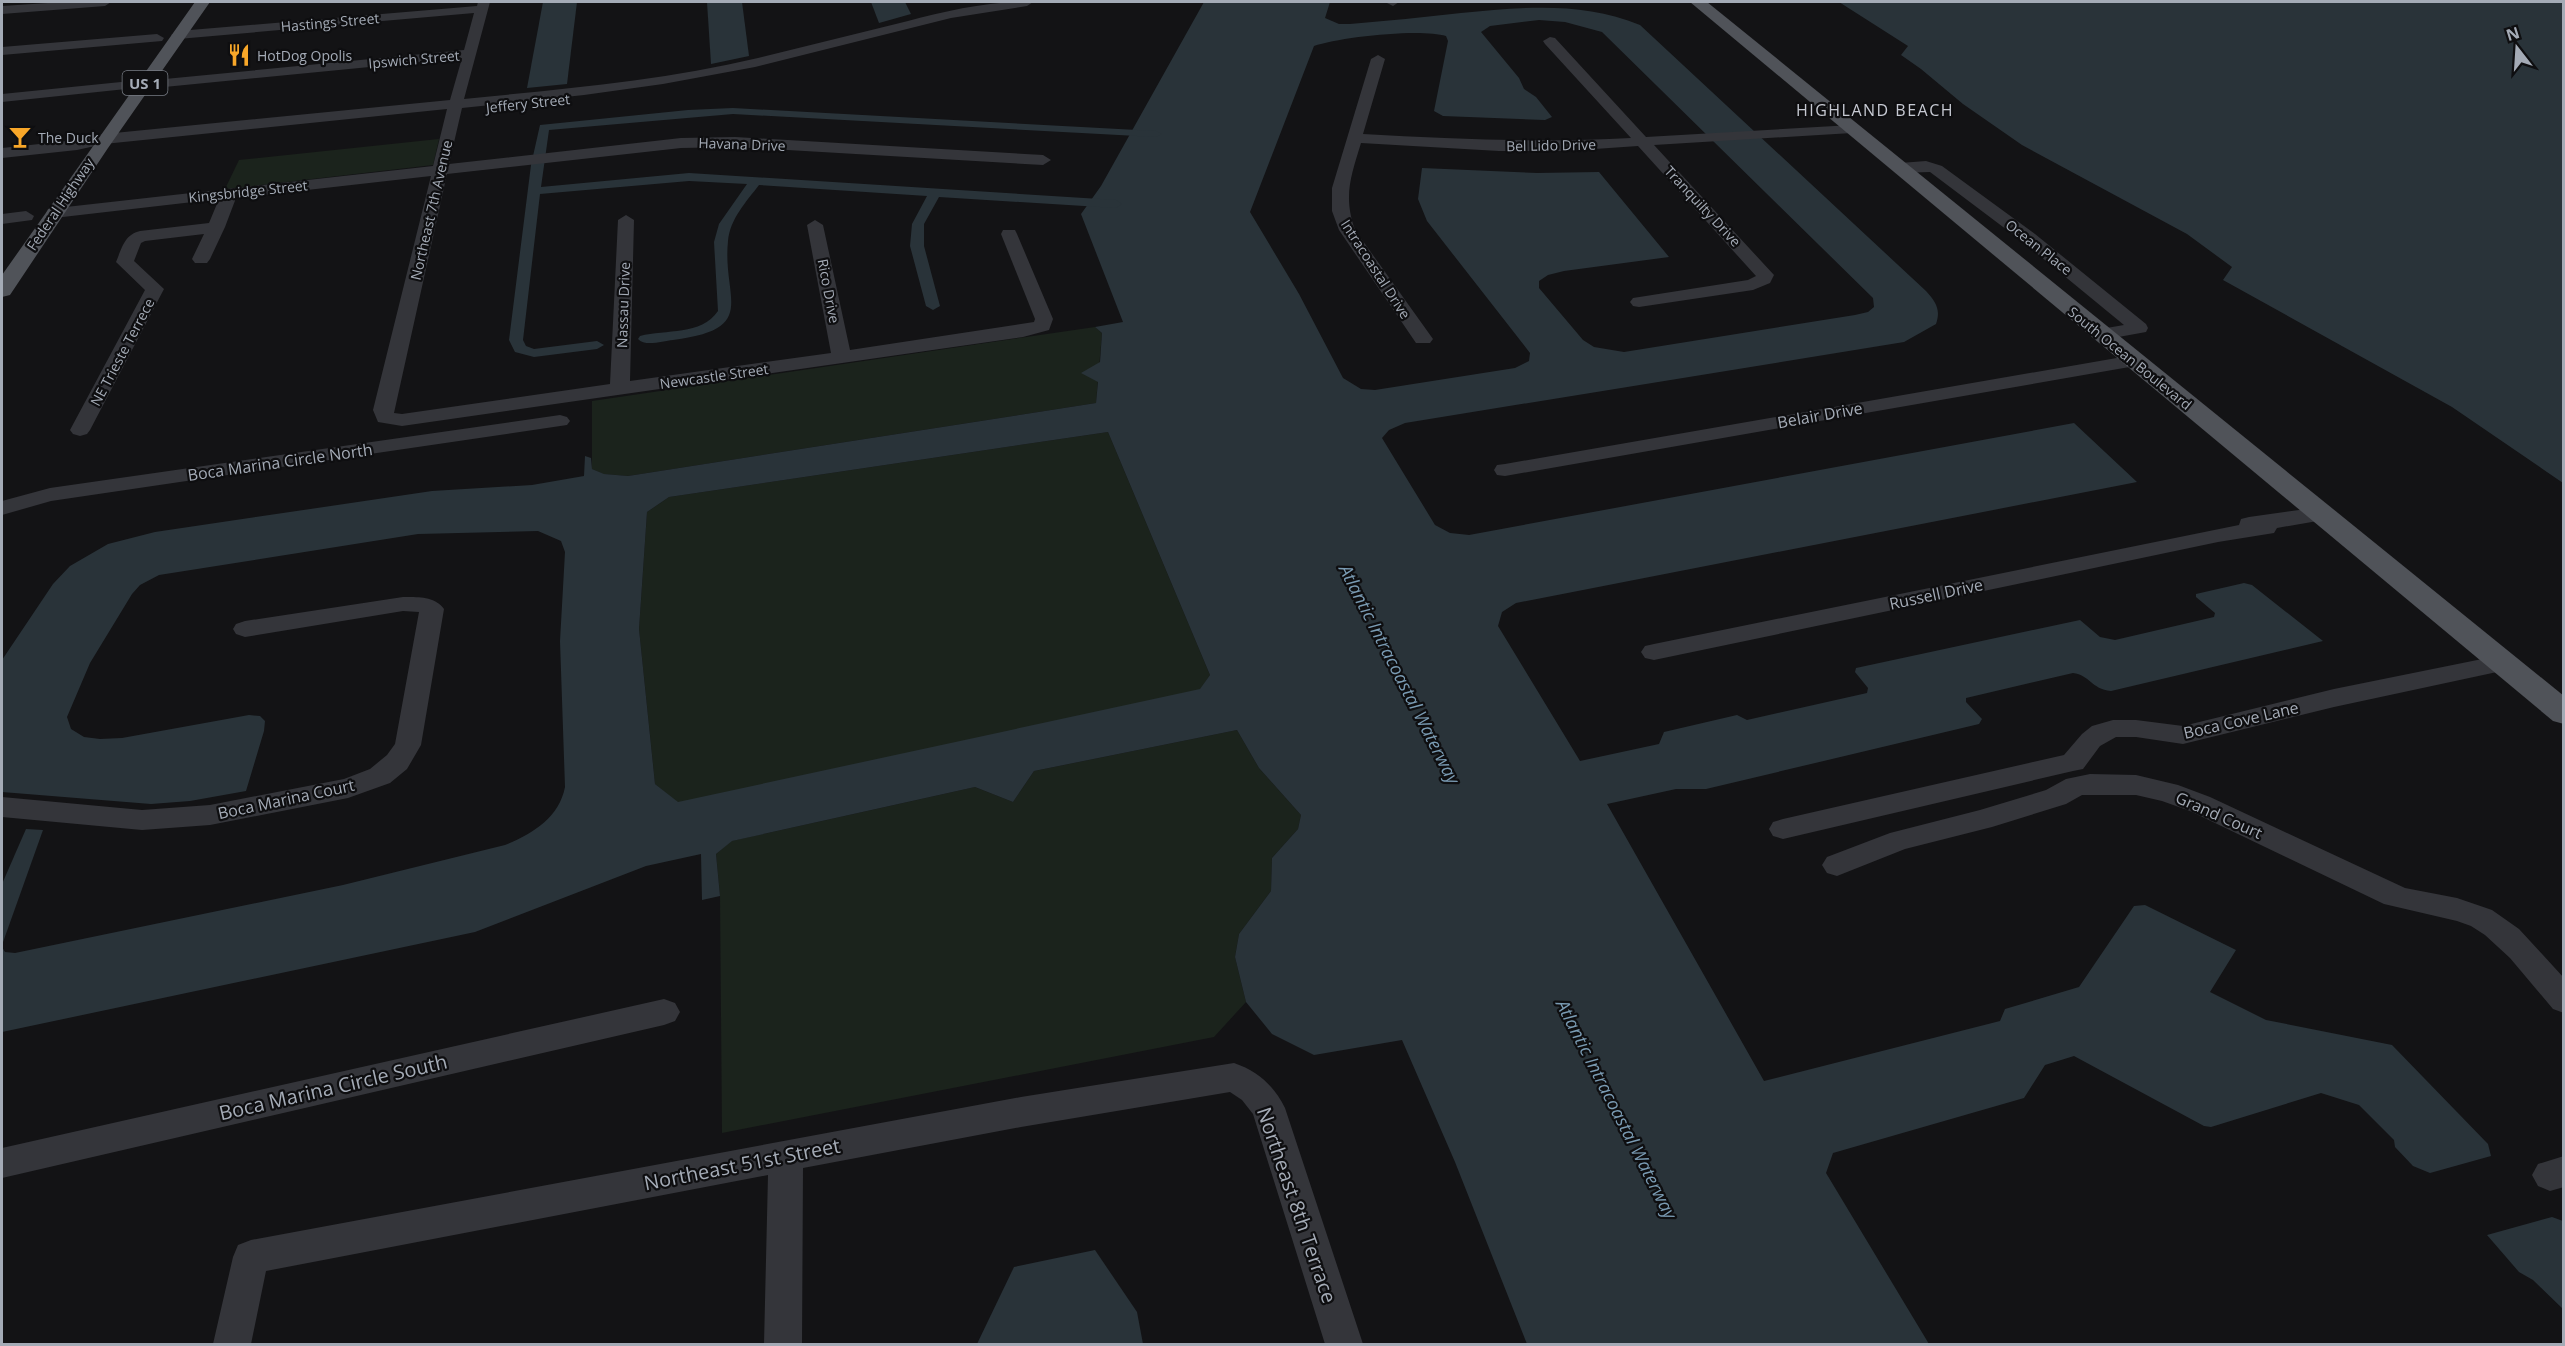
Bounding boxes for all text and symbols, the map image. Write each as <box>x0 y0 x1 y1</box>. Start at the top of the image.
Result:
street label: Hastings Street <box>280 8 380 36</box>
north arrow <box>2487 18 2547 78</box>
text: N <box>2503 21 2522 46</box>
restaurant icon: HotDog Opolis <box>226 42 252 68</box>
place label: HotDog Opolis <box>257 46 352 65</box>
street label: Ipswich Street <box>368 46 460 72</box>
road number: US 1 <box>122 71 168 95</box>
street label: Jeffery Street <box>483 89 571 117</box>
district label: HIGHLAND BEACH <box>1796 99 1954 121</box>
bar icon: The Duck <box>7 124 33 150</box>
place label: The Duck <box>38 128 99 147</box>
street label: Havana Drive <box>698 133 786 155</box>
street label: Bel Lido Drive <box>1506 135 1596 155</box>
street label: Northeast 7th Avenue <box>406 138 456 282</box>
street label: Federal Highway <box>22 153 99 254</box>
street label: Tranquilty Drive <box>1661 162 1745 251</box>
street label: Kingsbridge Street <box>188 175 308 207</box>
street label: Ocean Place <box>2002 215 2076 279</box>
street label: Intracoastal Drive <box>1337 216 1415 322</box>
street label: Rico Drive <box>813 257 845 325</box>
street label: Nassau Drive <box>612 262 634 348</box>
street label: NE Trieste Terrece <box>86 295 158 409</box>
street label: South Ocean Boulevard <box>2064 302 2196 414</box>
street label: Newcastle Street <box>658 359 770 393</box>
street label: Belair Drive <box>1776 397 1864 433</box>
street label: Boca Marina Circle North <box>186 438 374 486</box>
water label: Atlantic Intracoastal Waterway <box>1333 558 1467 789</box>
street label: Russell Drive <box>1887 573 1985 615</box>
street label: Boca Cove Lane <box>2181 696 2301 744</box>
street label: Boca Marina Court <box>216 774 357 824</box>
street label: Grand Court <box>2172 786 2266 844</box>
water label: Atlantic Intracoastal Waterway <box>1550 993 1684 1224</box>
street label: Boca Marina Circle South <box>216 1048 450 1126</box>
street label: Northeast 8th Terrace <box>1251 1103 1343 1307</box>
street label: Northeast 51st Street <box>642 1132 842 1196</box>

